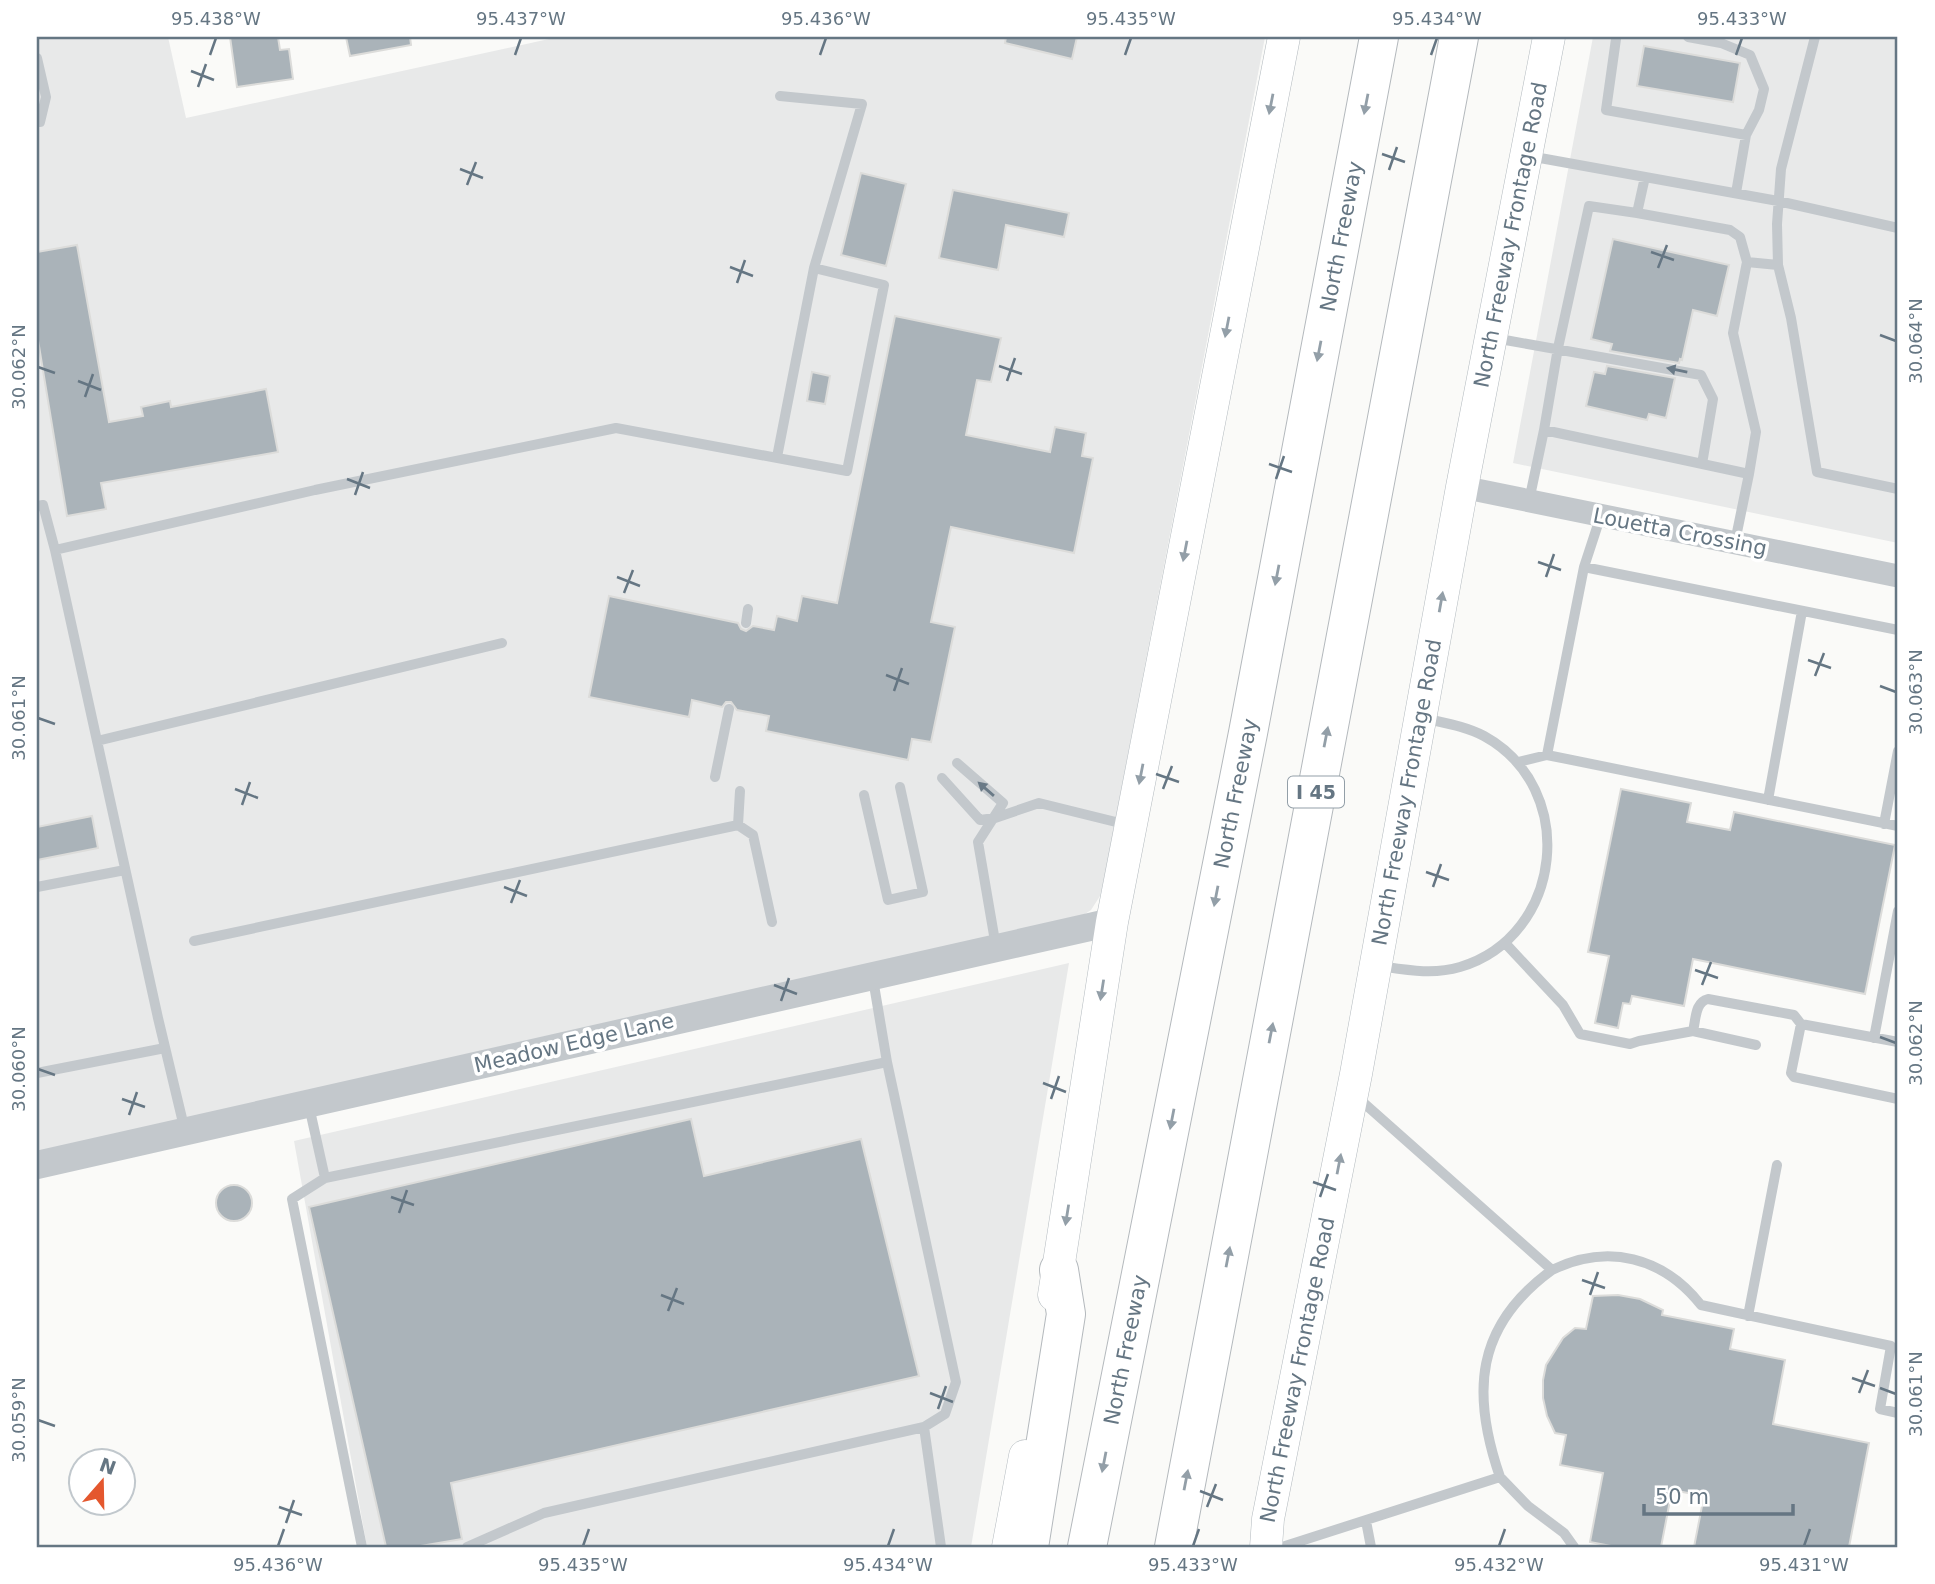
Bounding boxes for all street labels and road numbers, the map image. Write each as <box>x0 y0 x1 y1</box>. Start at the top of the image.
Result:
street label: North Freeway Frontage Road <box>1469 80 1552 390</box>
street label: North Freeway <box>1316 159 1367 314</box>
street label: Louetta Crossing <box>1591 503 1769 561</box>
street label: North Freeway Frontage Road <box>1367 637 1446 947</box>
street label: North Freeway <box>1209 717 1262 871</box>
road number: I 45 <box>1288 776 1344 807</box>
street label: Meadow Edge Lane <box>472 1008 676 1078</box>
street label: North Freeway Frontage Road <box>1256 1215 1339 1525</box>
street label: North Freeway <box>1099 1273 1153 1427</box>

